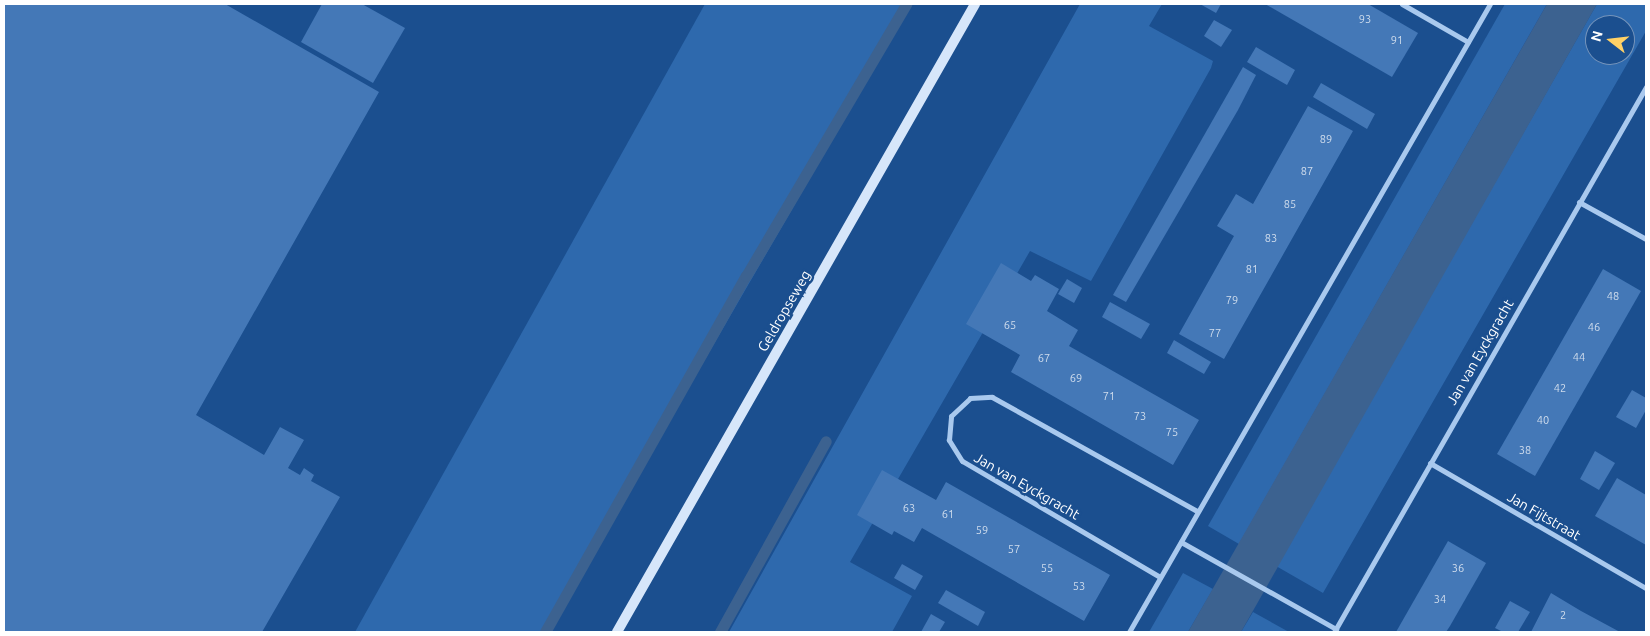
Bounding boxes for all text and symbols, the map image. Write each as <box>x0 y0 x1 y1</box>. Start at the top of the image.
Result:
house number: 93 <box>1359 12 1371 26</box>
north arrow <box>1585 15 1635 65</box>
text: N <box>1587 29 1606 43</box>
house number: 91 <box>1391 33 1403 47</box>
house number: 89 <box>1320 132 1332 146</box>
house number: 87 <box>1301 164 1313 178</box>
house number: 85 <box>1284 197 1296 211</box>
house number: 83 <box>1265 231 1277 245</box>
house number: 81 <box>1246 262 1258 276</box>
street label: Geldropseweg <box>754 267 814 355</box>
house number: 48 <box>1607 289 1619 303</box>
house number: 79 <box>1226 293 1238 307</box>
street label: Jan van Eyckgracht <box>1443 296 1517 408</box>
house number: 65 <box>1004 318 1016 332</box>
house number: 46 <box>1588 320 1600 334</box>
house number: 77 <box>1209 326 1221 340</box>
house number: 44 <box>1573 350 1585 364</box>
house number: 67 <box>1038 351 1050 365</box>
house number: 69 <box>1070 371 1082 385</box>
house number: 42 <box>1554 381 1566 395</box>
house number: 71 <box>1103 389 1115 403</box>
house number: 73 <box>1134 409 1146 423</box>
house number: 40 <box>1537 413 1549 427</box>
house number: 75 <box>1166 425 1178 439</box>
house number: 38 <box>1519 443 1531 457</box>
street label: Jan van Eyckgracht <box>971 449 1083 523</box>
street label: Jan Fijtstraat <box>1504 488 1584 544</box>
house number: 63 <box>903 501 915 515</box>
house number: 61 <box>942 507 954 521</box>
house number: 59 <box>976 523 988 537</box>
house number: 57 <box>1008 542 1020 556</box>
house number: 55 <box>1041 561 1053 575</box>
house number: 36 <box>1452 561 1464 575</box>
house number: 53 <box>1073 579 1085 593</box>
house number: 34 <box>1434 592 1446 606</box>
house number: 2 <box>1560 608 1566 622</box>

